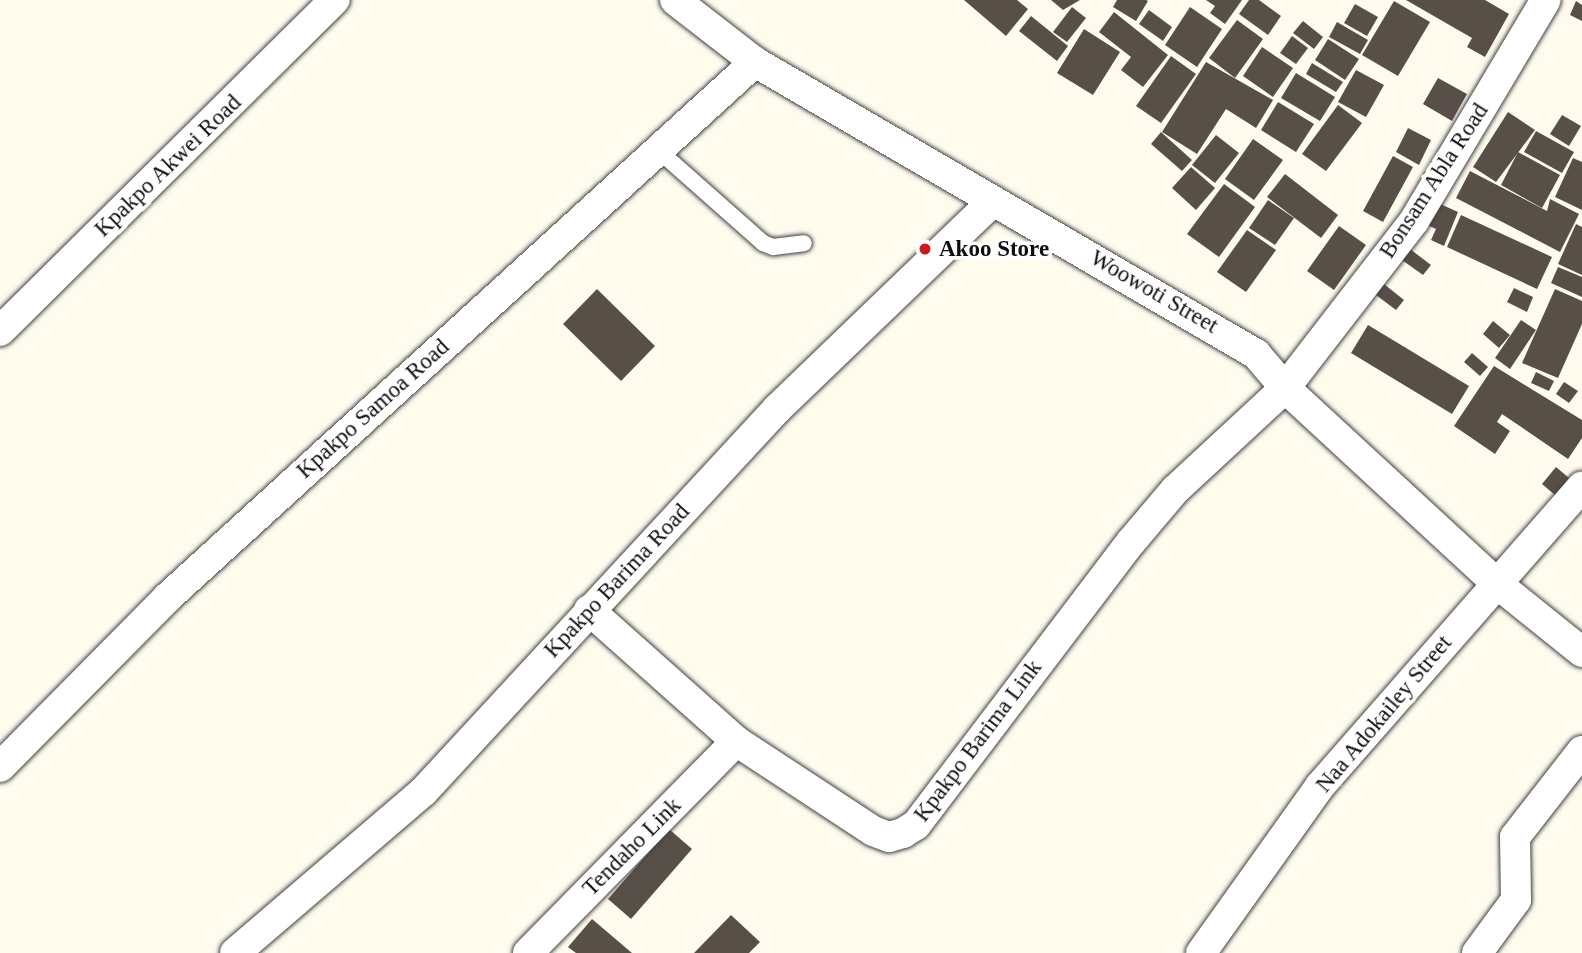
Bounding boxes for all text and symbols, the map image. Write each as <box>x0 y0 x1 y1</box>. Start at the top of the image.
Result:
street label: Kpakpo Akwei Road <box>89 89 247 243</box>
street label: Bonsam Abla Road <box>1373 98 1495 264</box>
place label: Akoo Store <box>939 235 1049 263</box>
marker: Akoo Store <box>917 241 933 257</box>
street label: Woowoti Street <box>1085 244 1223 340</box>
street label: Kpakpo Samoa Road <box>291 333 455 485</box>
street label: Kpakpo Barima Road <box>539 498 695 664</box>
street label: Naa Adokailey Street <box>1310 629 1458 799</box>
street label: Kpakpo Barima Link <box>908 655 1048 827</box>
street label: Tendaho Link <box>577 792 687 902</box>

